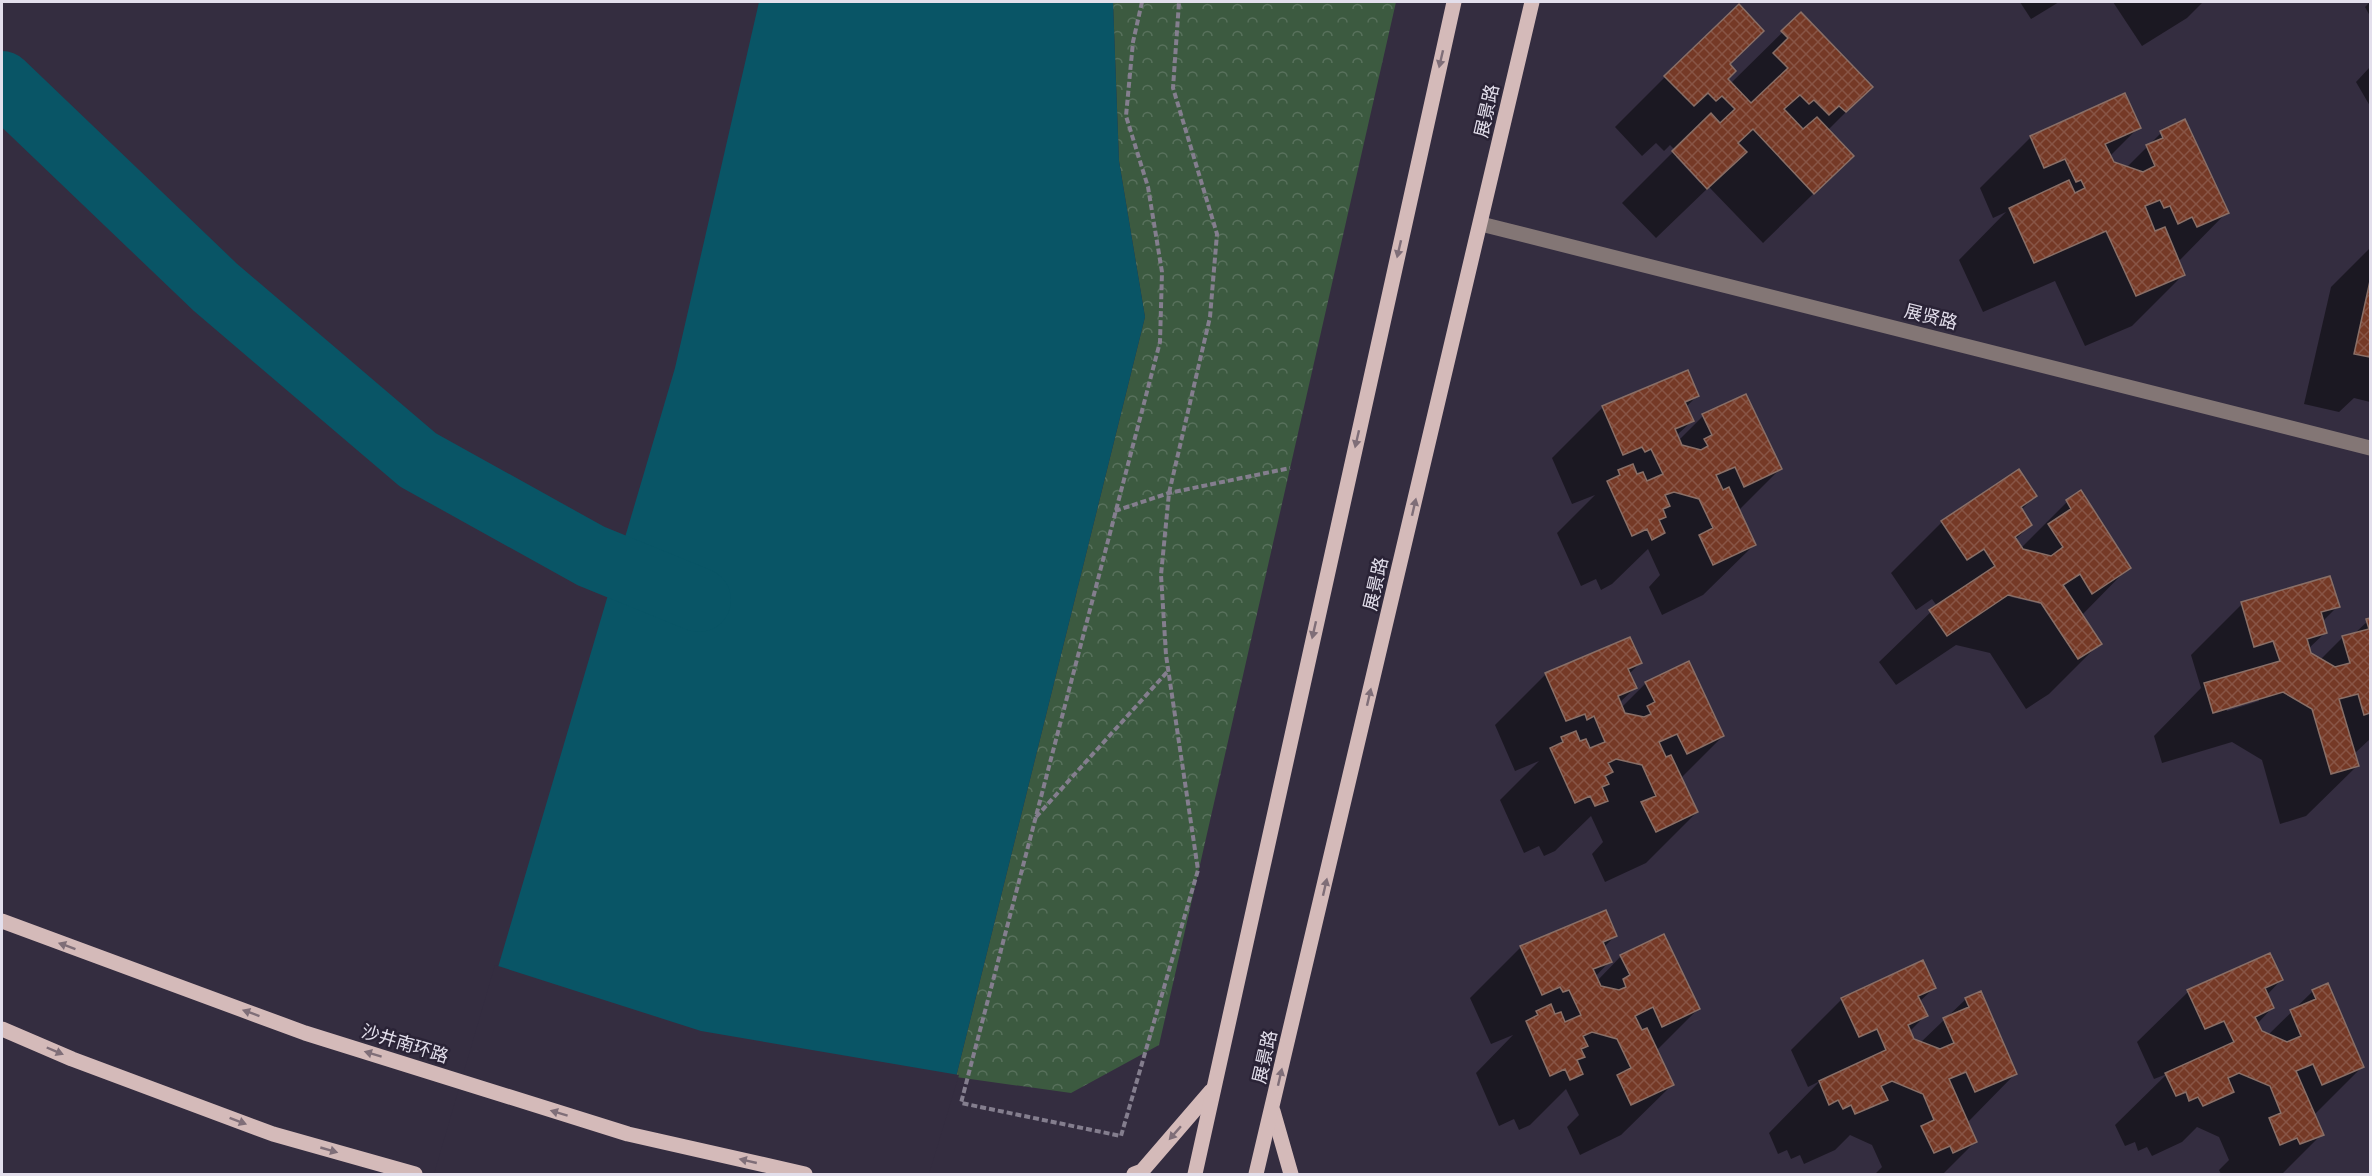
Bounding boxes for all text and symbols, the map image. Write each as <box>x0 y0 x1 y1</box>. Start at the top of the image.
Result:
one-way arrow <box>1436 49 1446 68</box>
street label: 展景路 <box>1469 82 1505 140</box>
one-way arrow <box>1394 240 1403 259</box>
street label: 展贤路 <box>1902 299 1960 335</box>
one-way arrow <box>1351 430 1361 449</box>
one-way arrow <box>1410 498 1420 517</box>
street label: 展景路 <box>1358 555 1394 613</box>
one-way arrow <box>1309 620 1319 639</box>
one-way arrow <box>1365 688 1375 706</box>
one-way arrow <box>1320 878 1330 896</box>
one-way arrow <box>58 940 76 950</box>
one-way arrow <box>241 1007 259 1017</box>
street label: 沙井南环路 <box>358 1019 452 1069</box>
street label: 展景路 <box>1247 1028 1283 1086</box>
one-way arrow <box>47 1047 64 1056</box>
one-way arrow <box>364 1049 382 1058</box>
one-way arrow <box>1275 1068 1285 1086</box>
one-way arrow <box>550 1107 568 1117</box>
one-way arrow <box>229 1116 247 1126</box>
one-way arrow <box>1168 1125 1181 1141</box>
one-way arrow <box>320 1146 338 1155</box>
one-way arrow <box>739 1156 757 1166</box>

